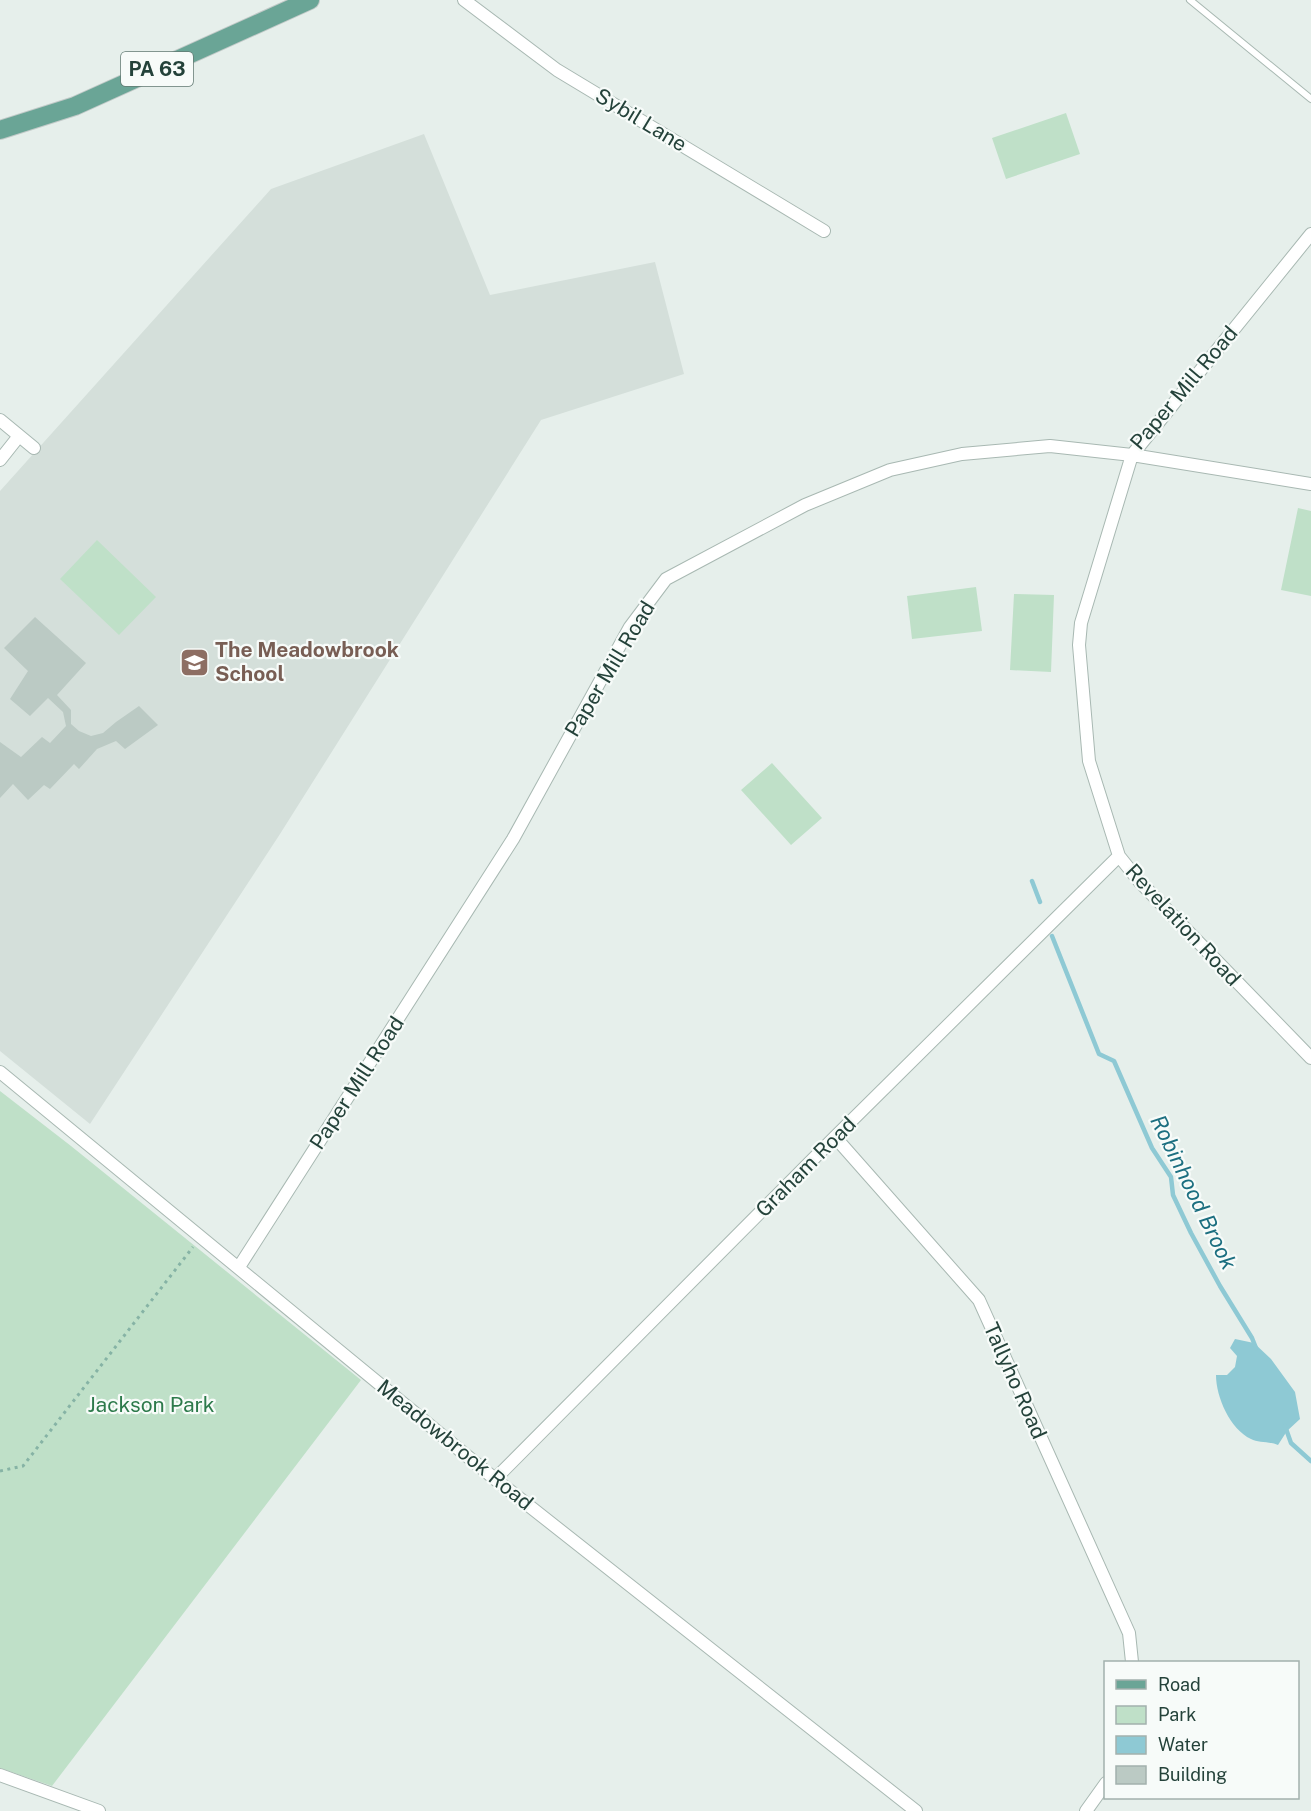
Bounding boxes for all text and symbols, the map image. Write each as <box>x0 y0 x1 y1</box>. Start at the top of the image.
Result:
road number: PA 63 <box>121 52 193 86</box>
street label: Sybil Lane <box>591 83 691 157</box>
street label: Paper Mill Road <box>1125 321 1243 455</box>
street label: Paper Mill Road <box>559 596 660 741</box>
place label: The Meadowbrook School <box>215 637 399 686</box>
school or university icon: The Meadowbrook School <box>178 646 210 678</box>
street label: Revelation Road <box>1121 859 1246 991</box>
street label: Paper Mill Road <box>304 1011 409 1154</box>
water label: Robinhood Brook <box>1145 1110 1243 1274</box>
street label: Graham Road <box>750 1111 861 1222</box>
street label: Tallyho Road <box>979 1319 1052 1443</box>
street label: Meadowbrook Road <box>372 1374 538 1515</box>
park label: Jackson Park <box>87 1392 215 1417</box>
legend <box>1104 1661 1299 1799</box>
text: Road <box>1158 1674 1201 1695</box>
text: Park <box>1158 1704 1196 1725</box>
text: Water <box>1158 1734 1208 1755</box>
text: Building <box>1158 1764 1227 1785</box>

